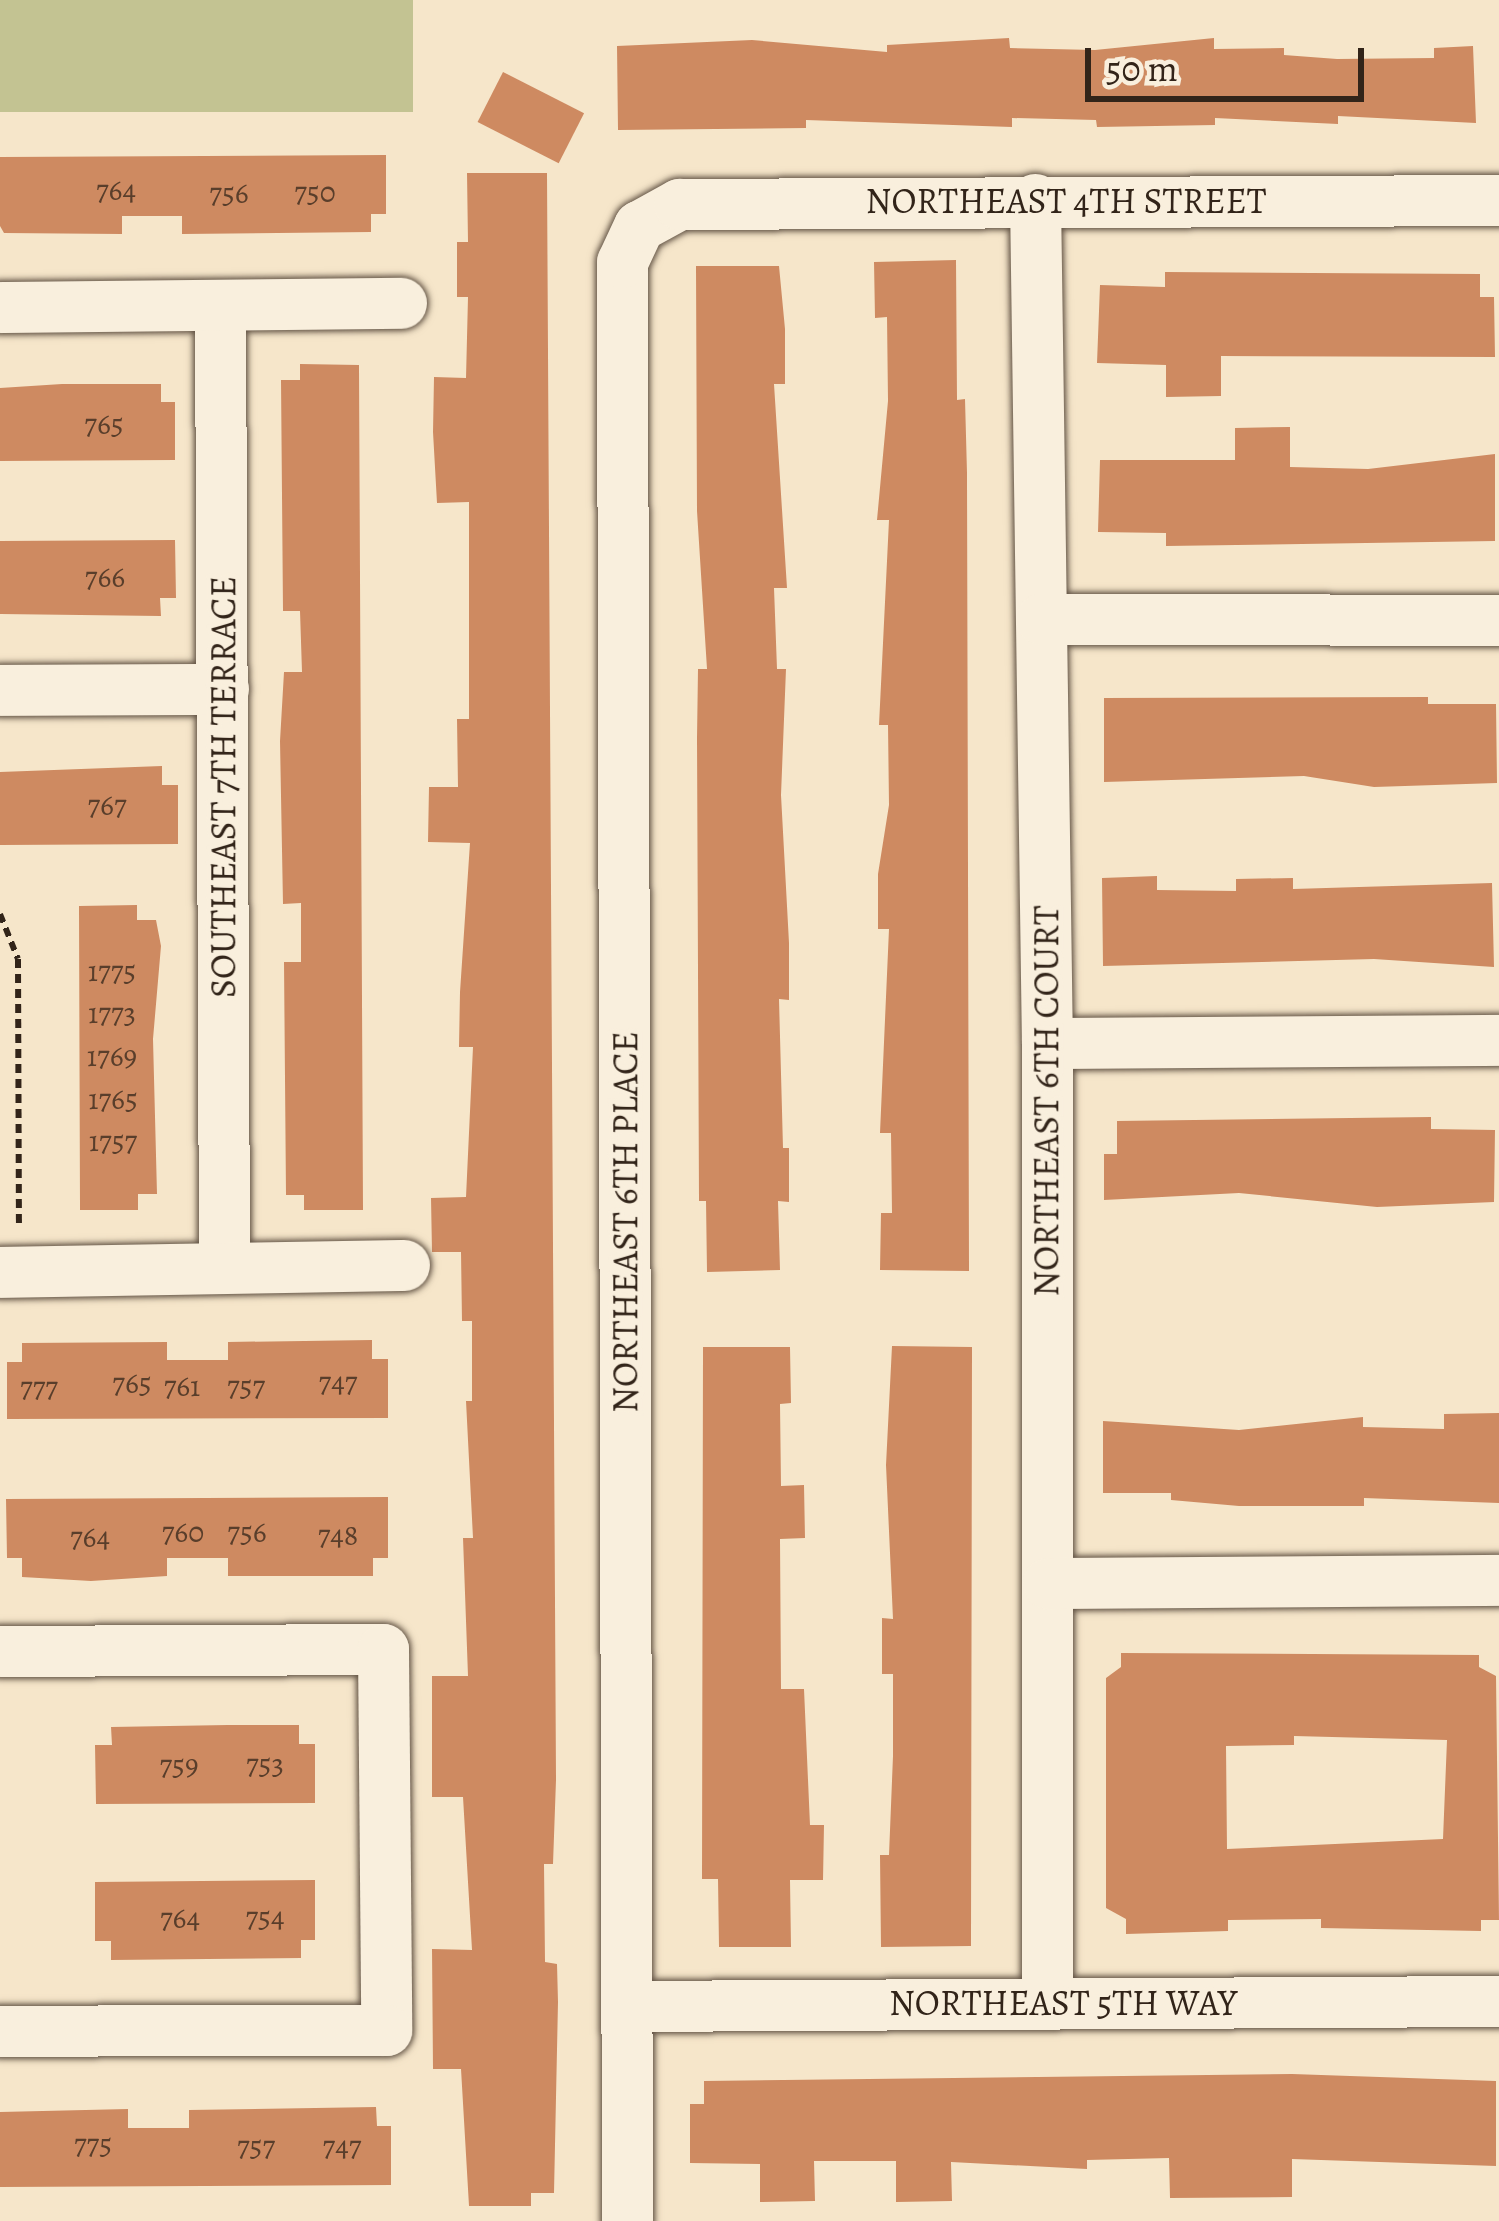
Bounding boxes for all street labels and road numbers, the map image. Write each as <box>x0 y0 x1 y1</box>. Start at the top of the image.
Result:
street label: NORTHEAST 4TH STREET <box>866 179 1266 223</box>
street label: SOUTHEAST 7TH TERRACE <box>201 576 245 998</box>
street label: NORTHEAST 6TH COURT <box>1024 905 1068 1297</box>
street label: NORTHEAST 6TH PLACE <box>603 1031 647 1413</box>
street label: NORTHEAST 5TH WAY <box>889 1981 1237 2025</box>

